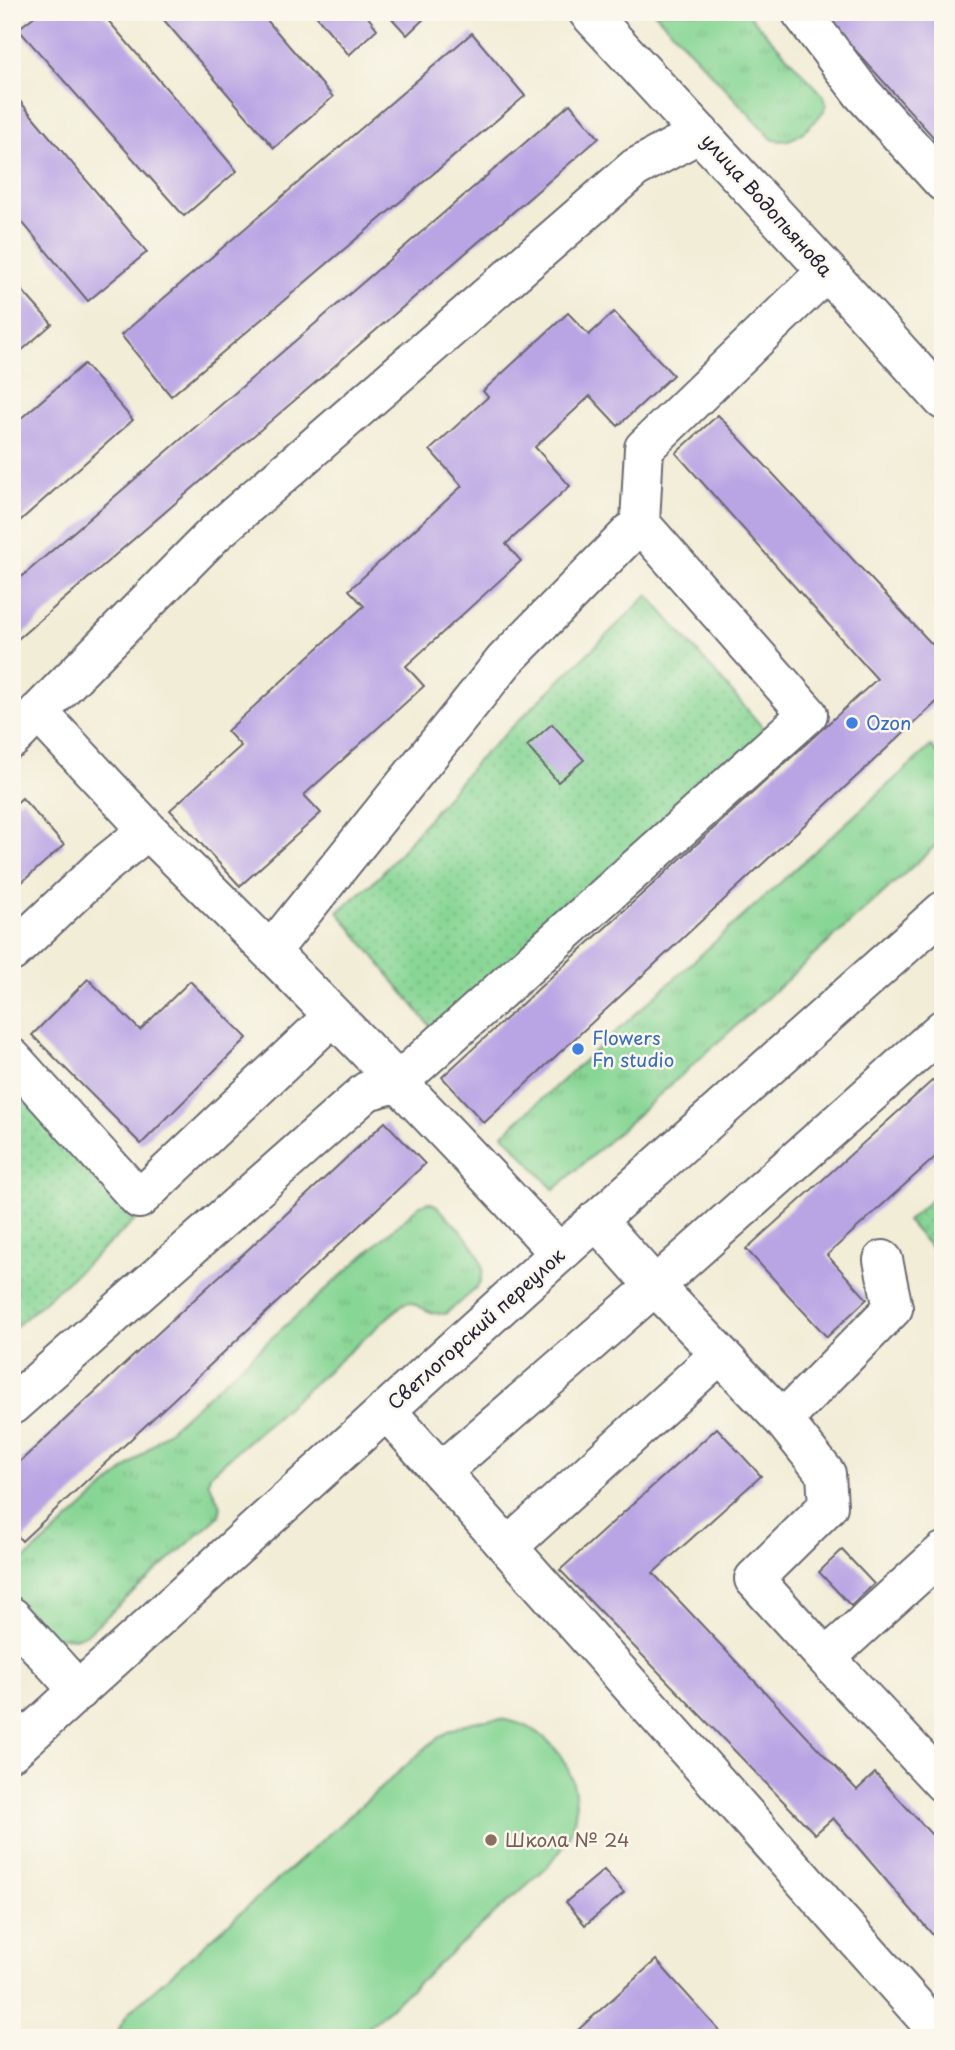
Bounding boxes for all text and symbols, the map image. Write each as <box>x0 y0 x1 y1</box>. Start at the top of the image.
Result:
street label: улица Водопьянова <box>696 126 840 282</box>
place label: Ozon <box>866 708 911 736</box>
marker: Ozon <box>844 715 860 731</box>
place label: Flowers Fn studio <box>592 1023 674 1073</box>
marker: Flowers Fn studio <box>570 1041 586 1057</box>
street label: Светлогорский переулок <box>381 1240 571 1416</box>
place label: Школа № 24 <box>505 1825 629 1853</box>
marker: Школа № 24 <box>483 1832 499 1848</box>

